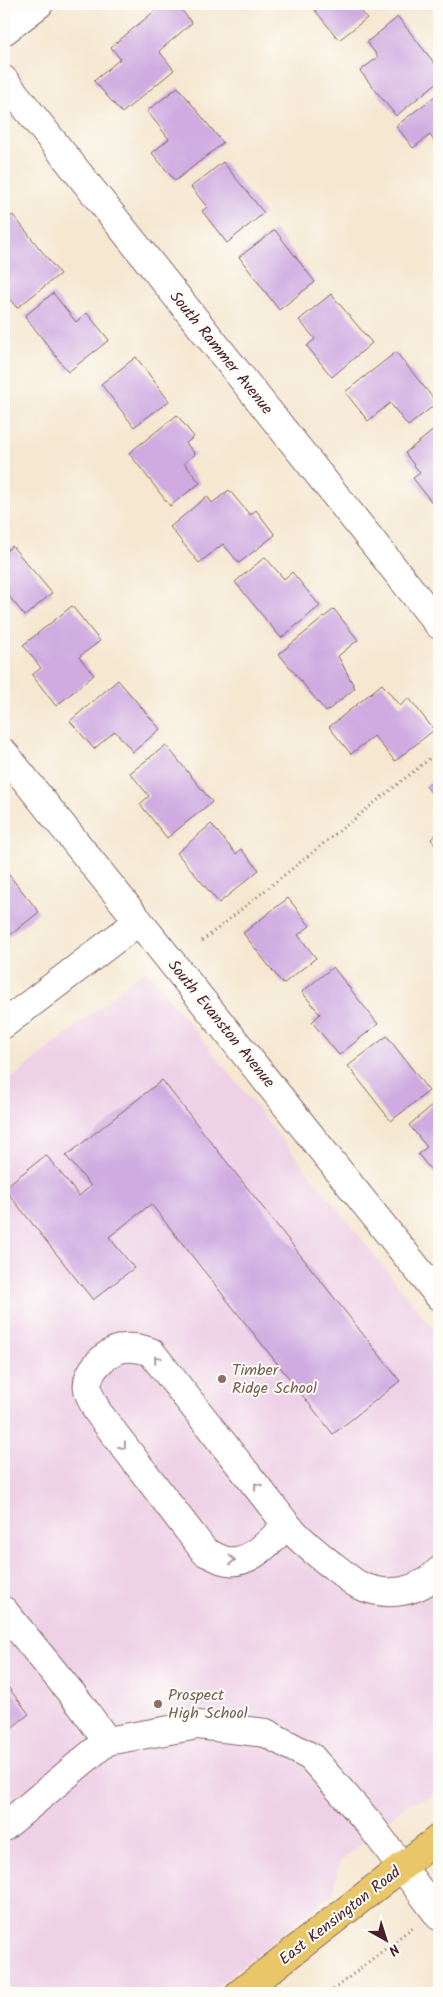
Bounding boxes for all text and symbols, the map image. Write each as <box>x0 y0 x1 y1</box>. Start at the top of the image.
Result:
street label: South Rammer Avenue <box>163 286 279 420</box>
street label: South Evanston Avenue <box>161 954 281 1094</box>
one-way arrow <box>153 1355 162 1364</box>
place label: Timber Ridge School <box>232 1358 317 1401</box>
marker: Timber Ridge School <box>216 1373 228 1385</box>
one-way arrow <box>118 1440 127 1449</box>
one-way arrow <box>254 1482 263 1492</box>
one-way arrow <box>228 1555 236 1565</box>
place label: Prospect High School <box>168 1683 248 1726</box>
marker: Prospect High School <box>152 1698 164 1710</box>
street label: East Kensington Road <box>274 1860 407 1972</box>
north arrow <box>360 1914 410 1964</box>
text: N <box>383 1938 404 1961</box>

